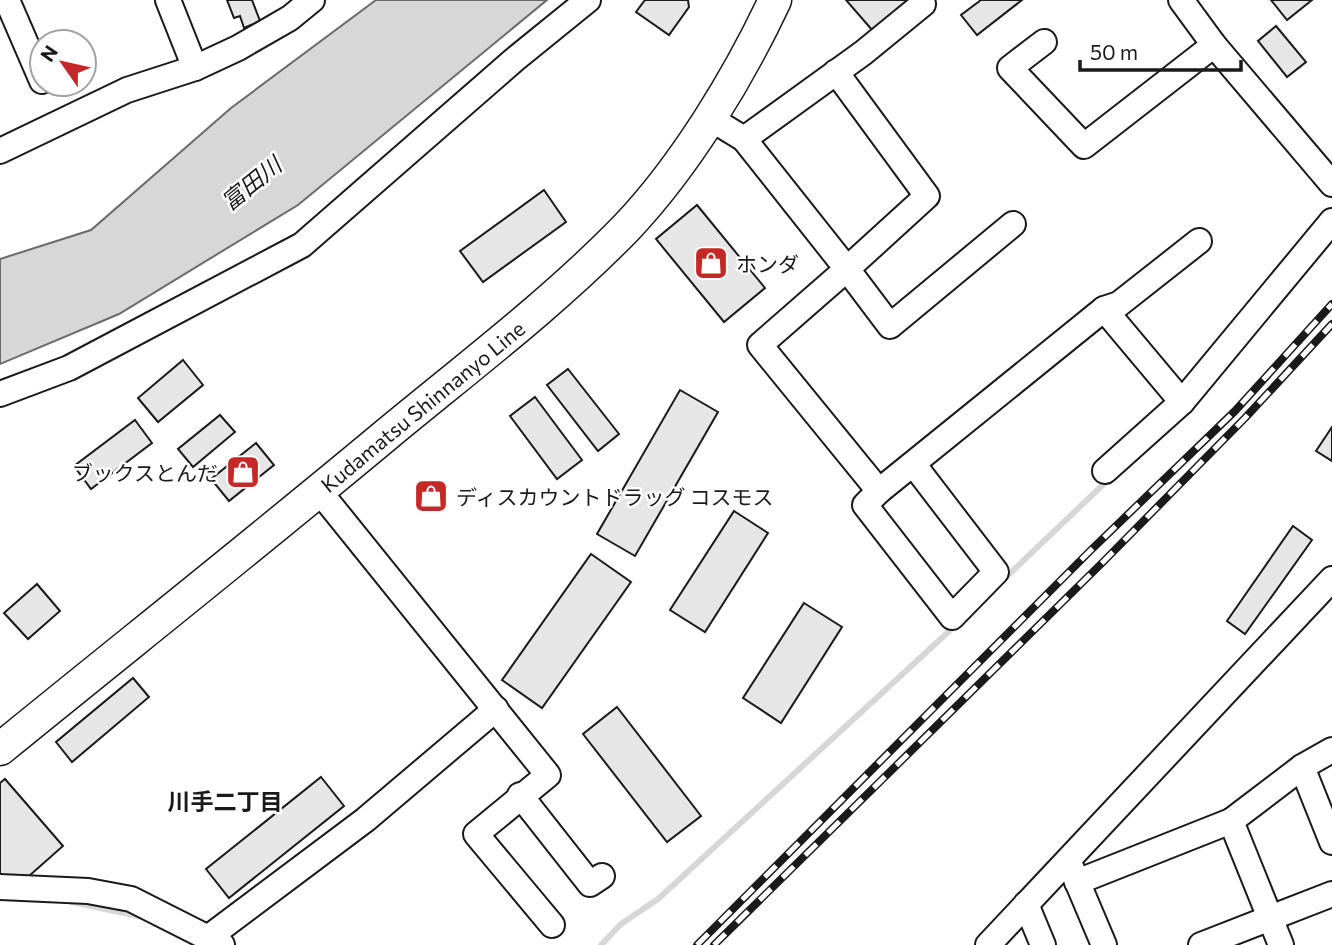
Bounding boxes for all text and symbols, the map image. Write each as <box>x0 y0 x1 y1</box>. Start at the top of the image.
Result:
north arrow <box>28 28 98 98</box>
scale bar <box>1080 28 1241 72</box>
text: 50 m <box>1090 39 1138 64</box>
text: N <box>35 41 62 66</box>
water label: 富田川 <box>215 149 289 216</box>
shop icon: ホンダ <box>692 244 730 282</box>
place label: ホンダ <box>736 251 799 276</box>
street label: Kudamatsu Shinnanyo Line <box>315 315 529 497</box>
shop icon: ブックスとんだ <box>224 453 262 491</box>
place label: ブックスとんだ <box>72 460 218 485</box>
shop icon: ディスカウントドラッグ コスモス <box>412 477 450 515</box>
place label: ディスカウントドラッグ コスモス <box>456 484 774 509</box>
district label: 川手二丁目 <box>168 787 283 815</box>

